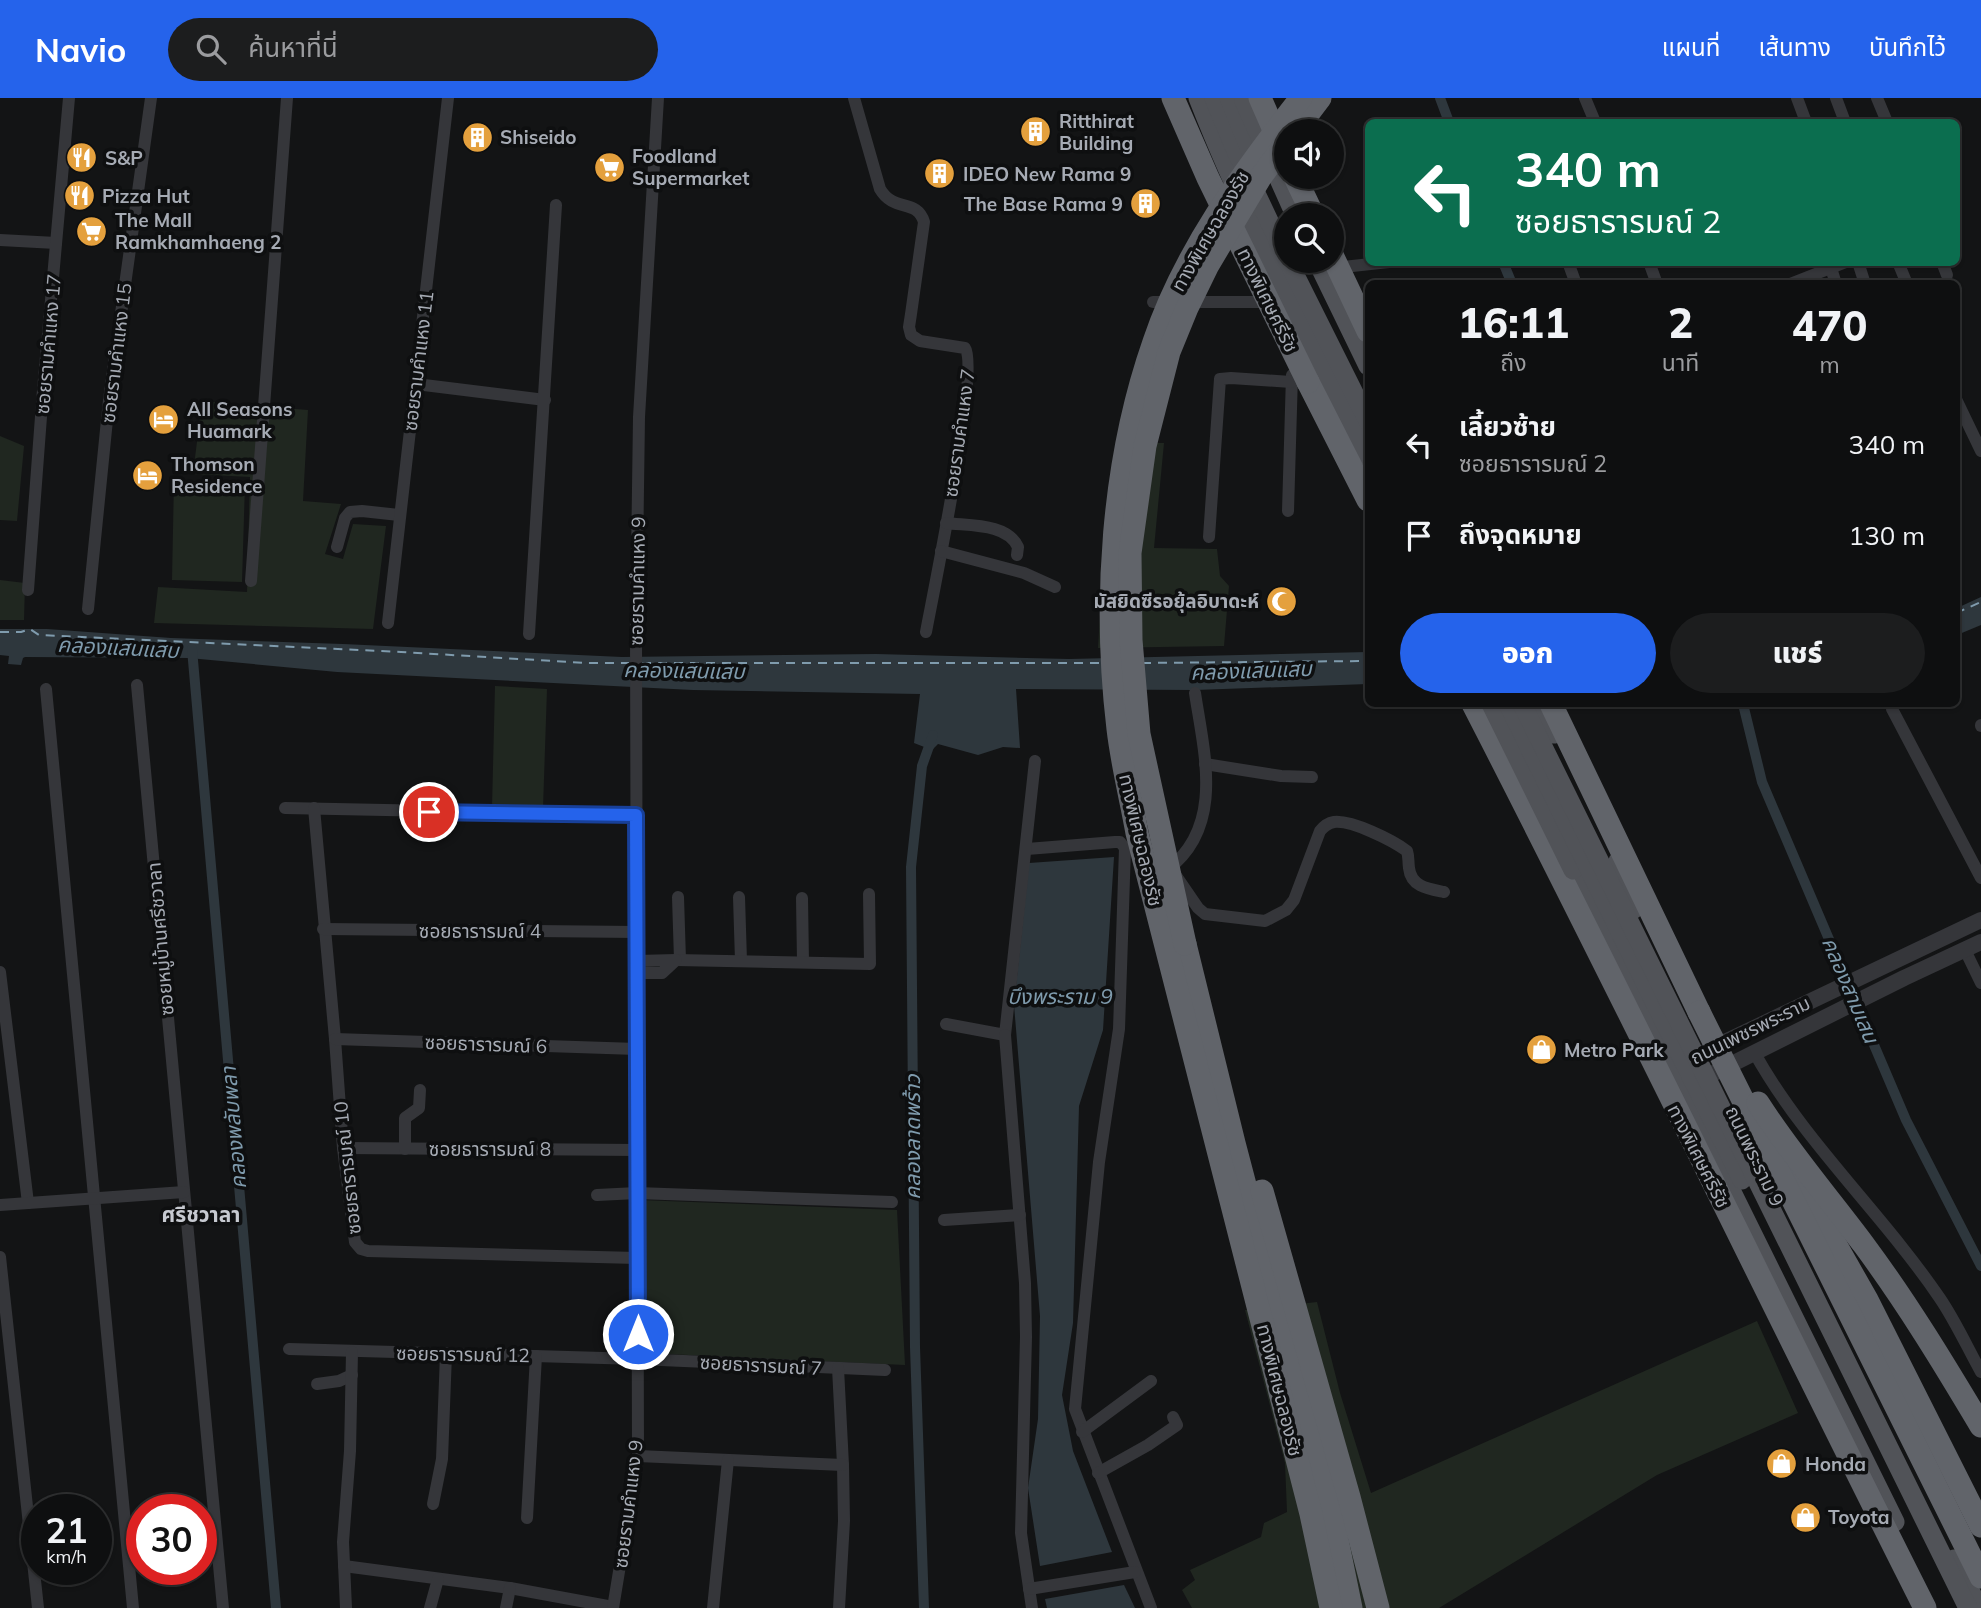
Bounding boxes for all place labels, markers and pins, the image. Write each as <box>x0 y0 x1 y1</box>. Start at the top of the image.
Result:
place label: Ritthirat Building <box>1059 109 1134 155</box>
building icon: Ritthirat Building <box>1019 115 1053 149</box>
building icon: Shiseido <box>460 120 494 154</box>
place label: Shiseido <box>500 125 577 149</box>
restaurant icon: S&P <box>65 141 99 175</box>
place label: Foodland Supermarket <box>632 144 749 190</box>
place label: S&P <box>105 146 143 170</box>
supermarket icon: Foodland Supermarket <box>592 150 626 184</box>
building icon: IDEO New Rama 9 <box>923 157 957 191</box>
place label: IDEO New Rama 9 <box>963 162 1131 186</box>
restaurant icon: Pizza Hut <box>62 179 96 213</box>
place label: Pizza Hut <box>102 184 190 208</box>
building icon: The Base Rama 9 <box>1129 187 1163 221</box>
place label: The Base Rama 9 <box>964 192 1123 216</box>
place label: The Mall Ramkhamhaeng 2 <box>115 208 281 254</box>
supermarket icon: The Mall Ramkhamhaeng 2 <box>75 214 109 248</box>
place label: All Seasons Huamark <box>187 397 293 443</box>
hotel icon: All Seasons Huamark <box>147 403 181 437</box>
place label: Thomson Residence <box>171 452 262 498</box>
hotel icon: Thomson Residence <box>131 458 165 492</box>
mosque icon: มัสยิดซีรอยุ้ลอิบาดะห์ <box>1265 584 1299 618</box>
place label: มัสยิดซีรอยุ้ลอิบาดะห์ <box>1093 589 1259 613</box>
pin <box>399 782 459 842</box>
shop icon: Metro Park <box>1524 1033 1558 1067</box>
place label: Metro Park <box>1564 1038 1664 1062</box>
shop icon: Honda <box>1765 1447 1799 1481</box>
place label: Honda <box>1805 1452 1866 1476</box>
shop icon: Toyota <box>1788 1500 1822 1534</box>
place label: Toyota <box>1828 1505 1890 1529</box>

